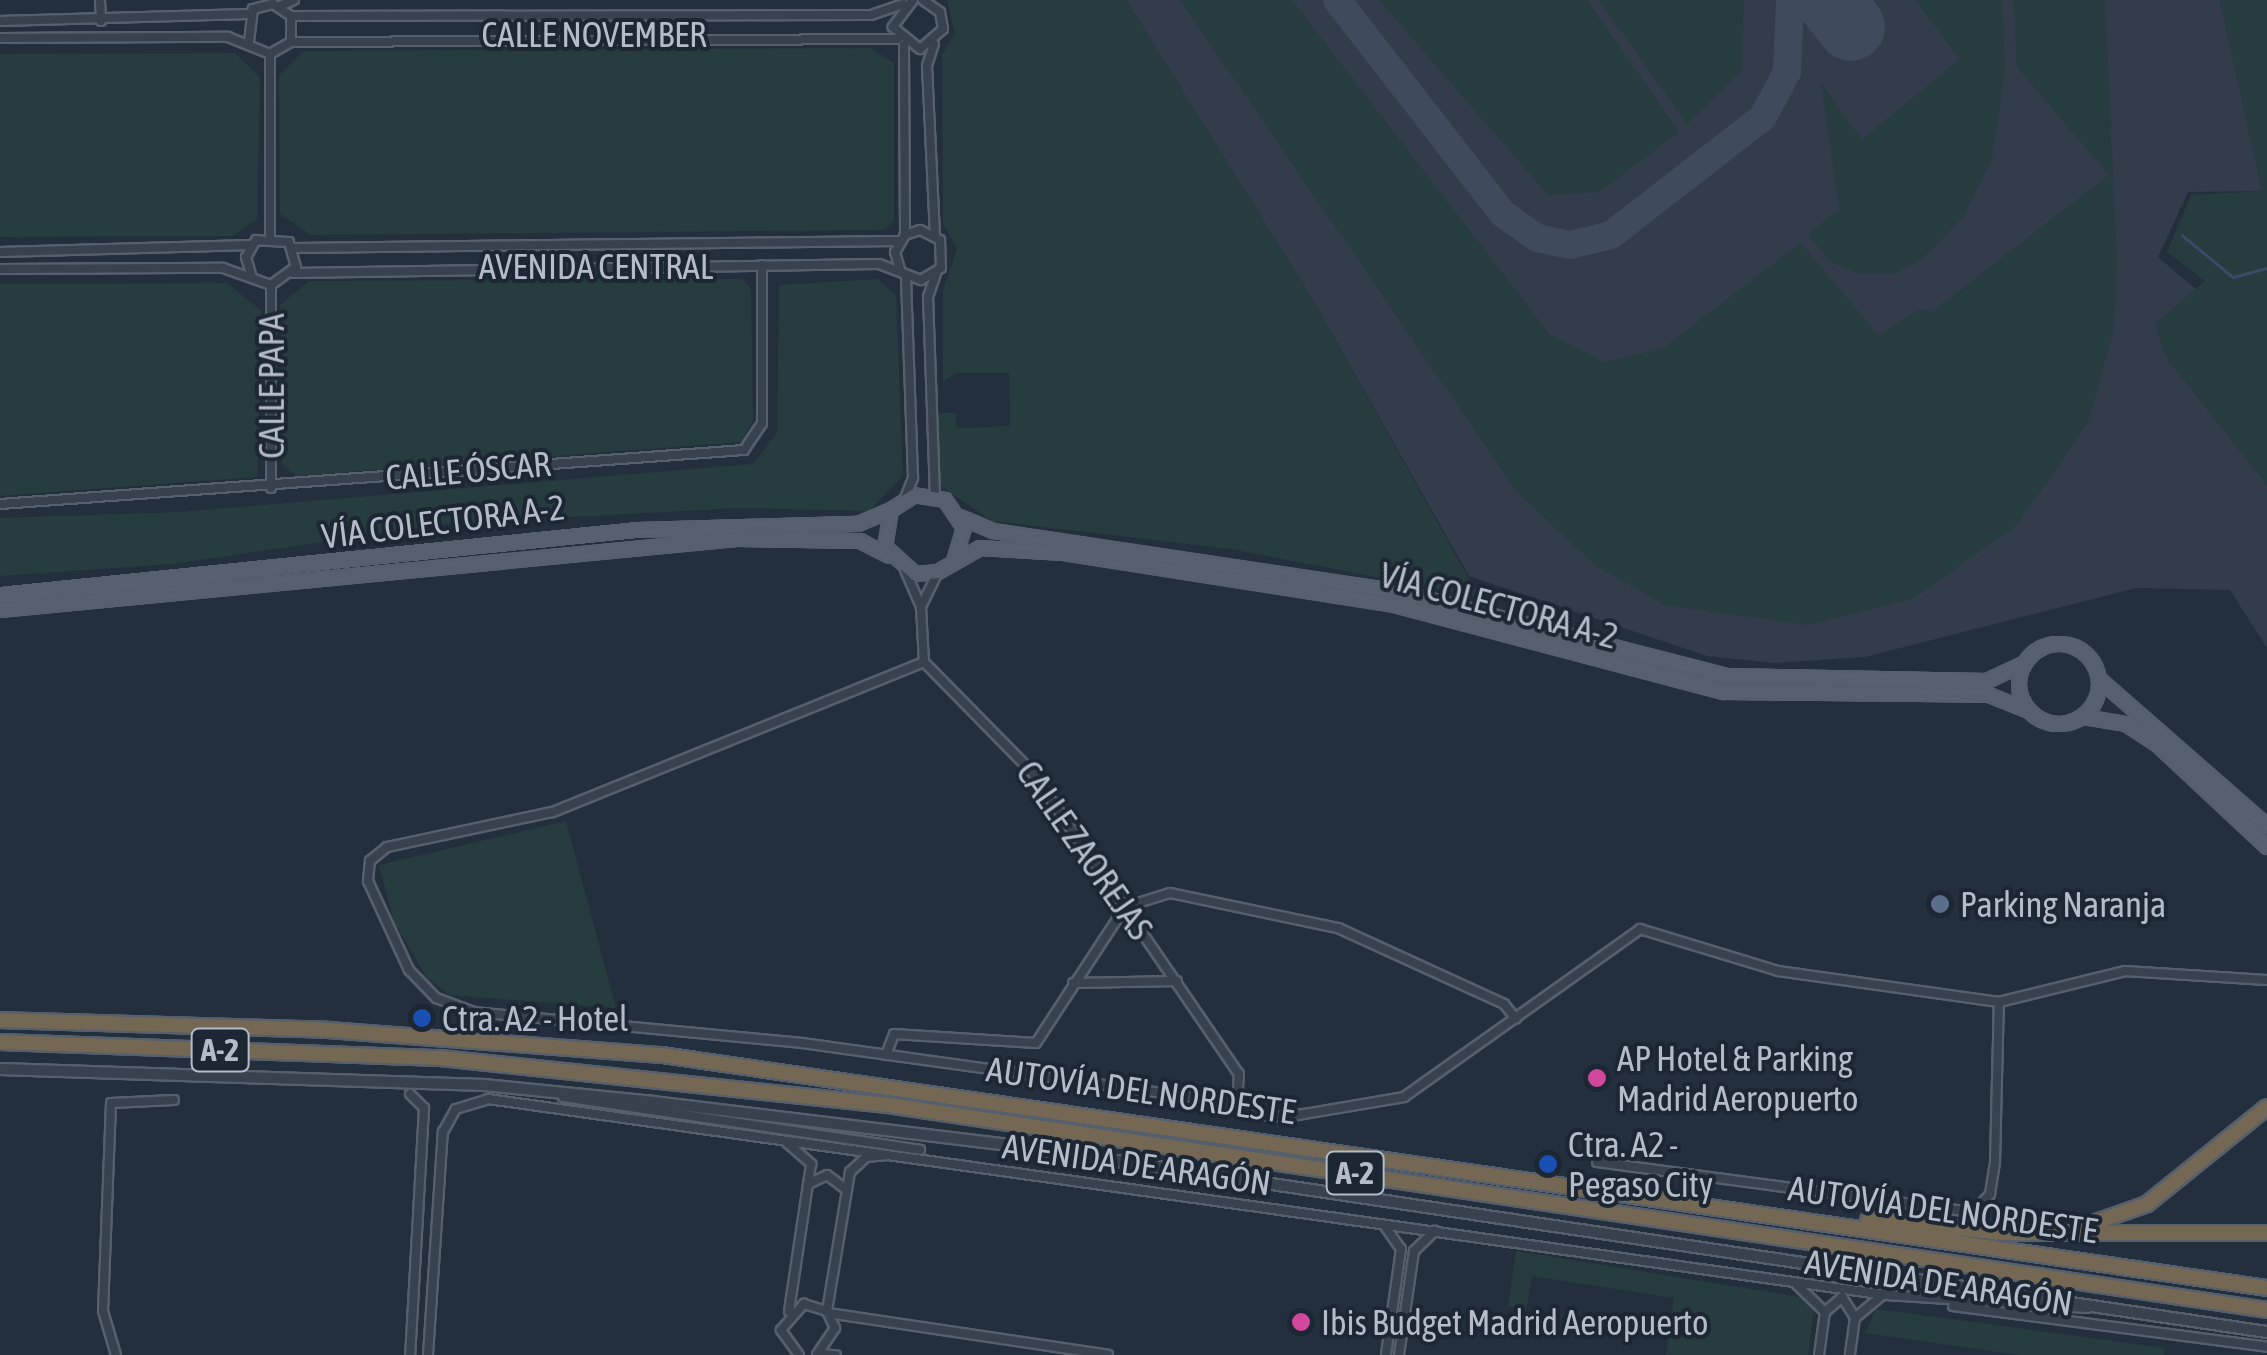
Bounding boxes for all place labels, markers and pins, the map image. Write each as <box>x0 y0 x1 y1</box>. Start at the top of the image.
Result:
place label: Parking Naranja <box>1960 883 2166 925</box>
marker: Parking Naranja <box>1929 893 1951 915</box>
place label: Ctra. A2 - Hotel <box>442 997 628 1039</box>
marker: Ctra. A2 - Hotel <box>411 1007 433 1029</box>
place label: AP Hotel & Parking Madrid Aeropuerto <box>1617 1037 1858 1119</box>
marker: AP Hotel & Parking Madrid Aeropuerto <box>1586 1067 1608 1089</box>
place label: Ctra. A2 - Pegaso City <box>1568 1123 1713 1205</box>
marker: Ctra. A2 - Pegaso City <box>1537 1153 1559 1175</box>
place label: Ibis Budget Madrid Aeropuerto <box>1321 1301 1708 1343</box>
marker: Ibis Budget Madrid Aeropuerto <box>1290 1311 1312 1333</box>

